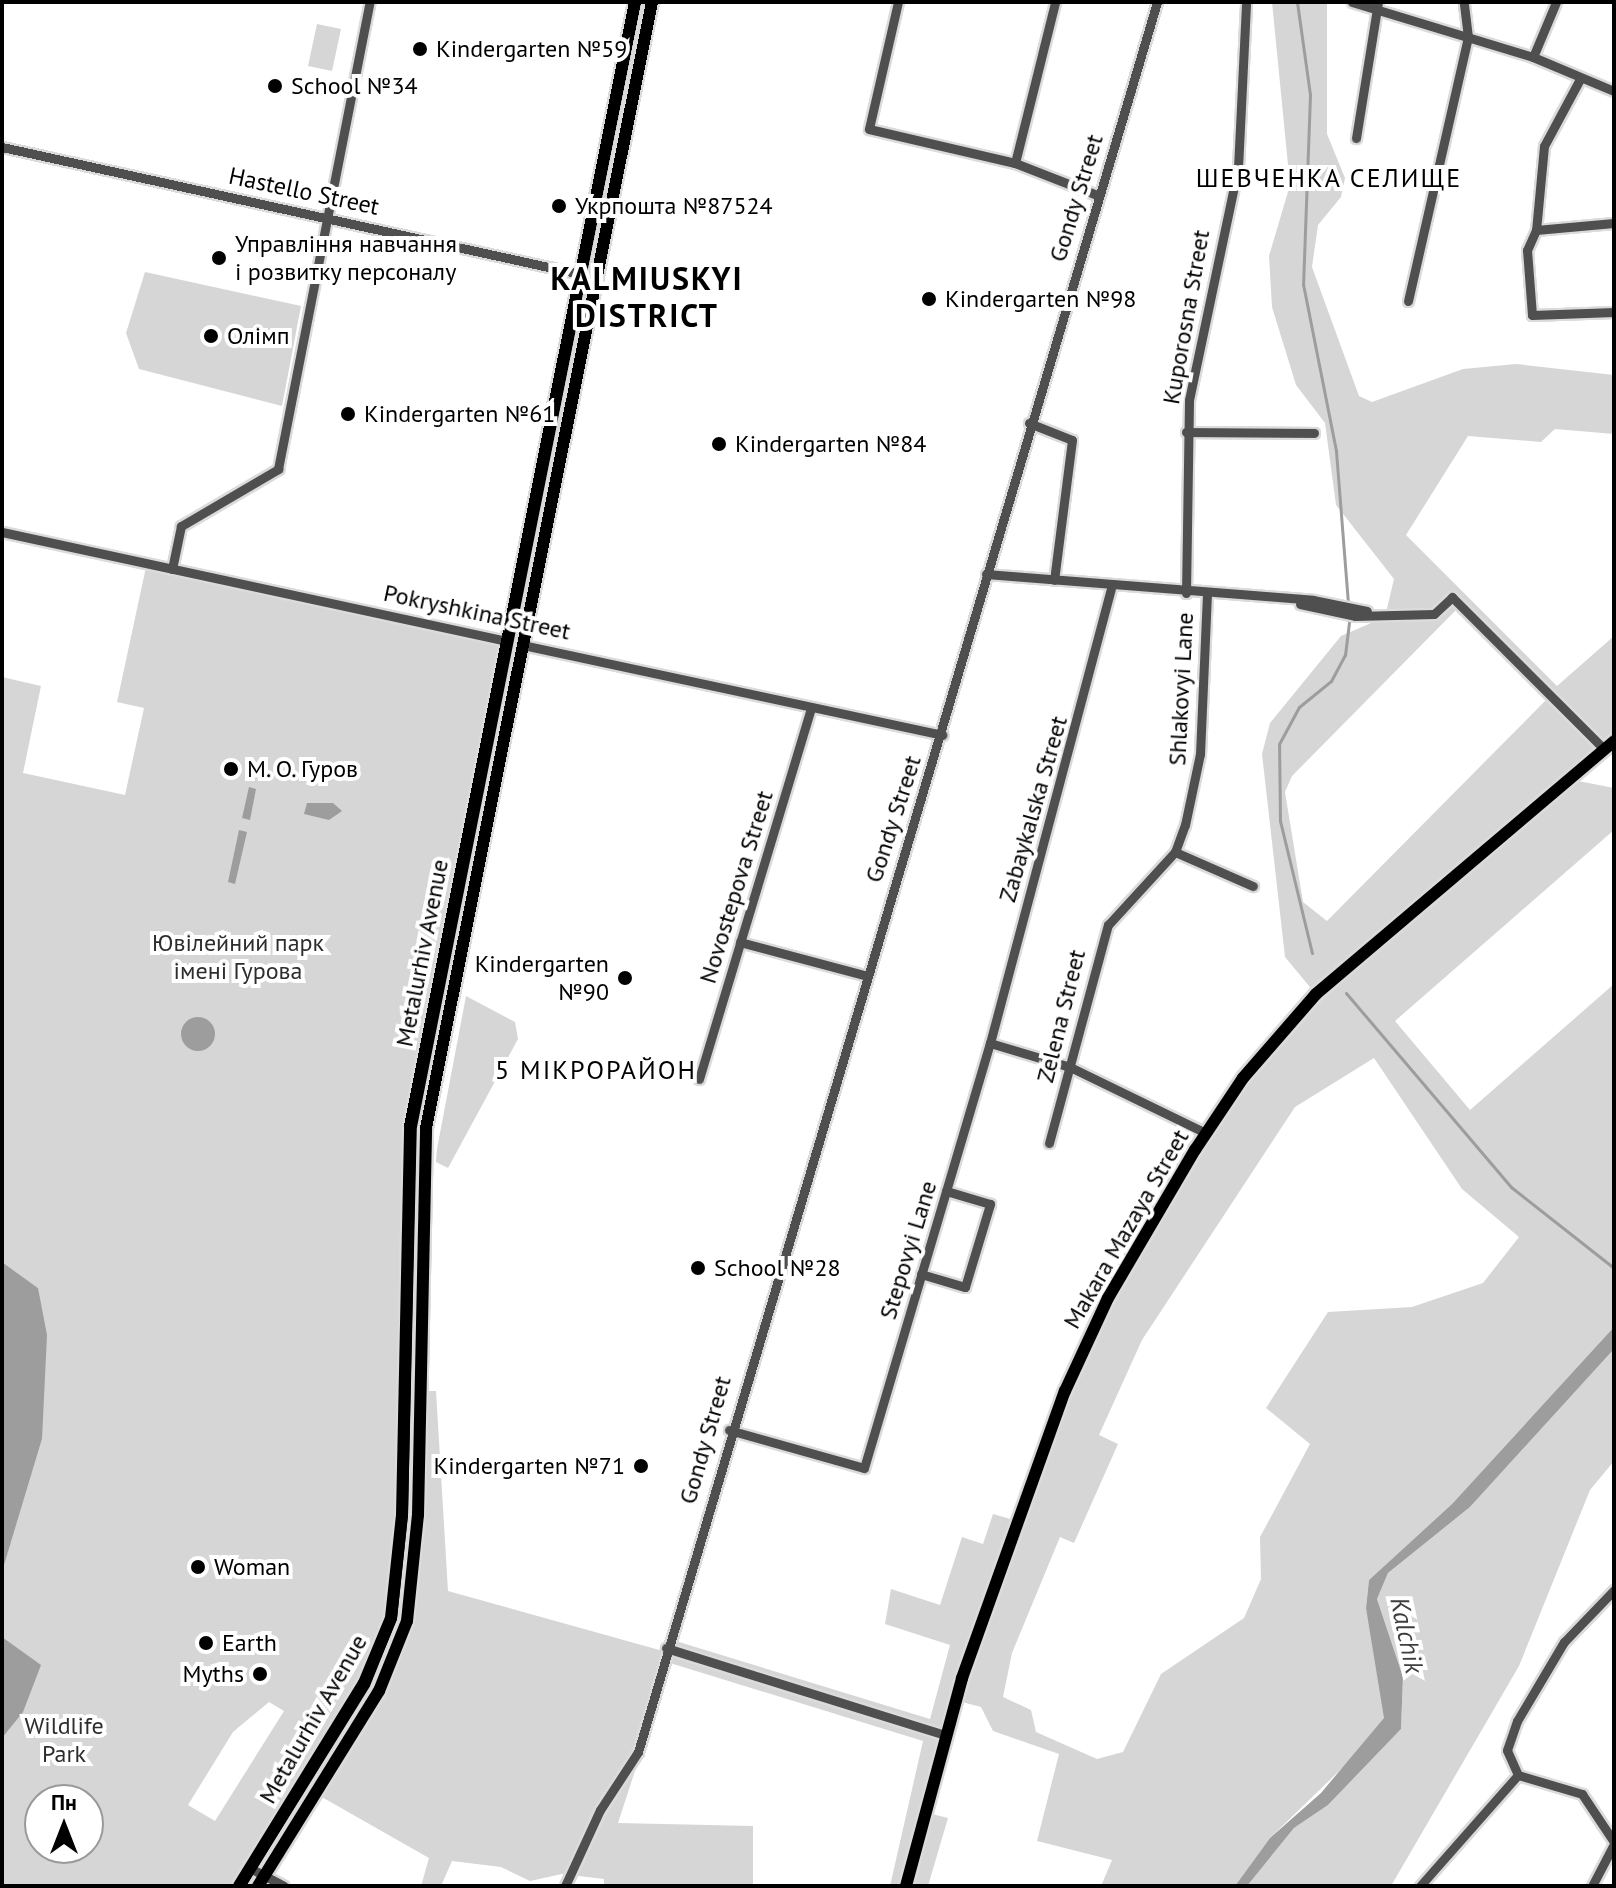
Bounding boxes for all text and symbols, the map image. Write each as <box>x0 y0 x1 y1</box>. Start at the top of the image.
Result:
place label: Kindergarten №59 <box>436 35 627 63</box>
marker: Kindergarten №59 <box>411 40 429 58</box>
place label: School №34 <box>291 72 418 100</box>
marker: School №34 <box>266 77 284 95</box>
street label: Gondy Street <box>1043 130 1109 266</box>
street label: Hastello Street <box>226 161 382 221</box>
district label: ШЕВЧЕНКА СЕЛИЩЕ <box>1195 162 1463 194</box>
place label: Укрпошта №87524 <box>575 192 773 220</box>
marker: Укрпошта №87524 <box>550 197 568 215</box>
street label: Kuporosna Street <box>1156 228 1216 406</box>
place label: Управління навчання і розвитку персоналу <box>235 230 457 286</box>
marker: Управління навчання і розвитку персоналу <box>210 249 228 267</box>
district label: KALMIUSKYI DISTRICT <box>550 260 744 335</box>
place label: Kindergarten №98 <box>945 285 1136 313</box>
marker: Kindergarten №98 <box>920 290 938 308</box>
place label: Олімп <box>227 322 289 350</box>
marker: Олімп <box>202 327 220 345</box>
place label: Kindergarten №61 <box>364 400 555 428</box>
marker: Kindergarten №61 <box>339 405 357 423</box>
place label: Kindergarten №84 <box>735 430 926 458</box>
marker: Kindergarten №84 <box>710 435 728 453</box>
street label: Pokryshkina Street <box>381 578 573 646</box>
street label: Shlakovyi Lane <box>1163 612 1199 766</box>
street label: Zabaykalska Street <box>993 713 1073 905</box>
street label: Gondy Street <box>859 752 927 886</box>
place label: М. О. Гуров <box>247 755 362 783</box>
marker: М. О. Гуров <box>222 760 240 778</box>
street label: Novostepova Street <box>693 787 779 987</box>
street label: Metalurhiv Avenue <box>390 856 454 1050</box>
park label: Ювілейний парк імені Гурова <box>152 929 324 985</box>
street label: Zelena Street <box>1031 947 1091 1085</box>
place label: Kindergarten №90 <box>475 950 609 1006</box>
marker: Kindergarten №90 <box>616 969 634 987</box>
district label: 5 МІКРОРАЙОН <box>495 1054 697 1086</box>
street label: Makara Mazaya Street <box>1057 1124 1195 1334</box>
street label: Stepovyi Lane <box>873 1177 943 1323</box>
place label: School №28 <box>714 1254 841 1282</box>
marker: School №28 <box>689 1259 707 1277</box>
street label: Gondy Street <box>673 1372 737 1508</box>
place label: Kindergarten №71 <box>434 1452 625 1480</box>
marker: Kindergarten №71 <box>632 1457 650 1475</box>
place label: Woman <box>214 1553 290 1581</box>
marker: Woman <box>189 1558 207 1576</box>
water label: Kalchik <box>1384 1594 1430 1676</box>
place label: Earth <box>222 1629 277 1657</box>
street label: Metalurhiv Avenue <box>253 1629 373 1809</box>
marker: Earth <box>197 1634 215 1652</box>
place label: Myths <box>182 1660 244 1688</box>
marker: Myths <box>251 1665 269 1683</box>
park label: Wildlife Park <box>24 1712 104 1768</box>
north arrow <box>24 1784 104 1864</box>
text: Пн <box>51 1788 77 1816</box>

